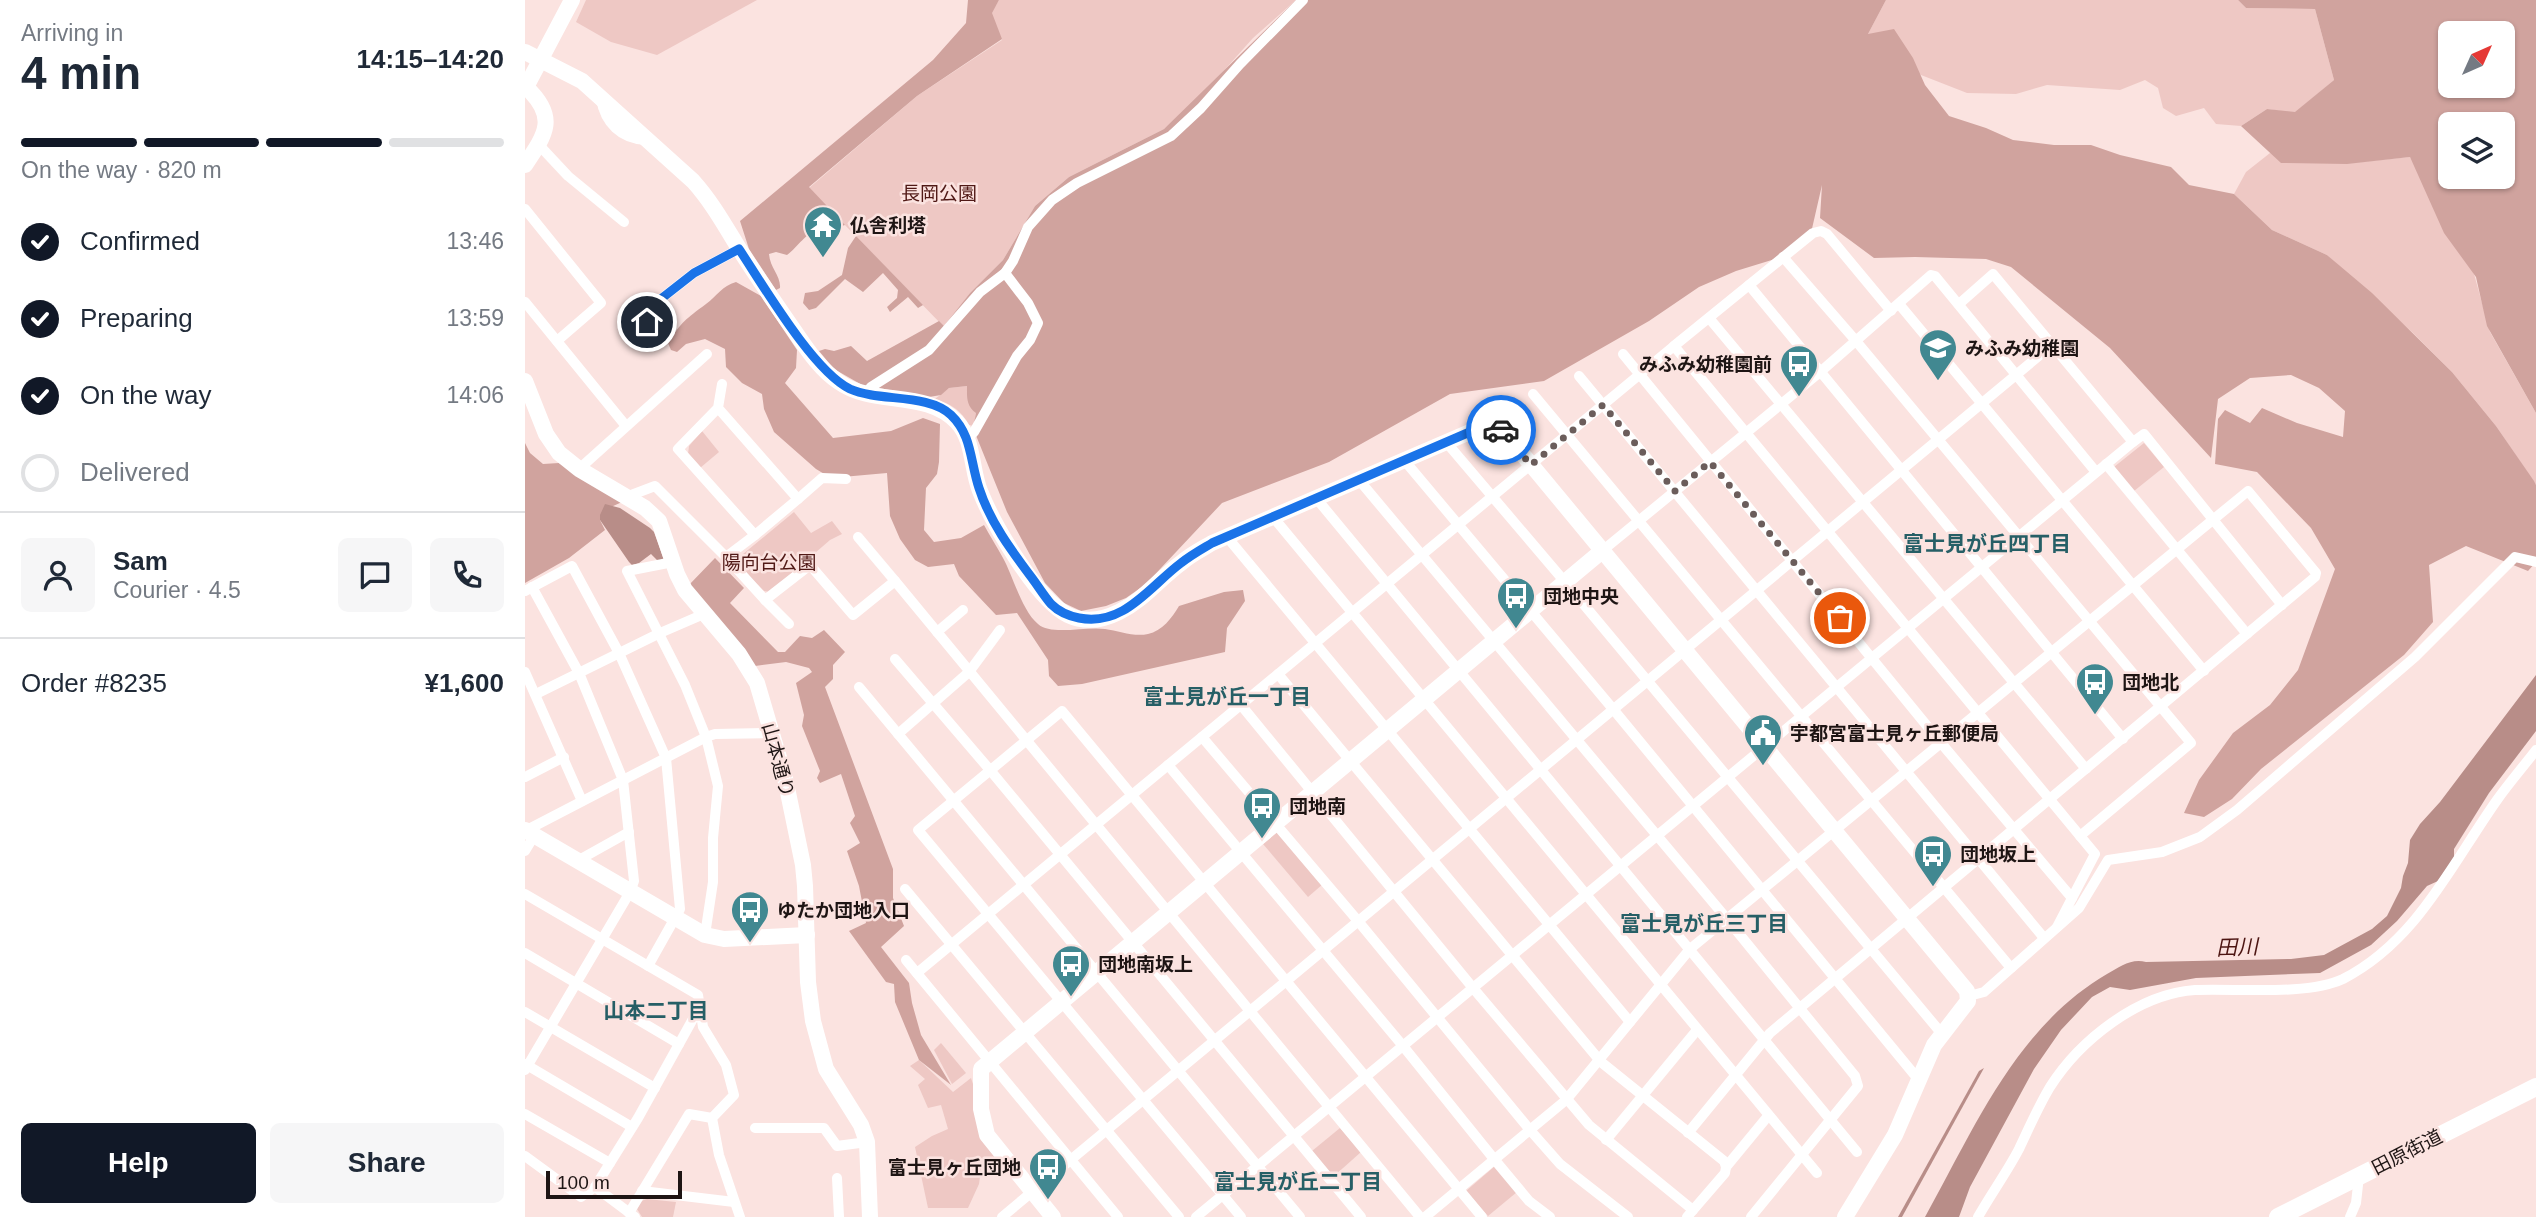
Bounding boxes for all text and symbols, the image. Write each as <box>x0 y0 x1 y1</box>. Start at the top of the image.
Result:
text: Arriving in <box>21 20 123 46</box>
north arrow <box>2438 21 2515 98</box>
map controls <box>2438 21 2515 189</box>
text: 14:15–14:20 <box>357 44 504 74</box>
text: 4 min <box>21 47 141 99</box>
button: layers <box>2438 112 2515 189</box>
text: On the way · 820 m <box>21 157 222 183</box>
park label: 長岡公園 <box>901 183 977 204</box>
temple icon: 仏舎利塔 <box>802 204 844 259</box>
place label: 仏舎利塔 <box>850 215 926 236</box>
icon: check <box>21 223 59 261</box>
text: Confirmed <box>80 226 200 256</box>
text: 13:46 <box>446 228 504 254</box>
pin <box>617 292 677 352</box>
icon: check <box>21 300 59 338</box>
text: Preparing <box>80 303 193 333</box>
icon: home <box>628 303 666 341</box>
text: 13:59 <box>446 305 504 331</box>
school or university icon: みふみ幼稚園 <box>1917 327 1959 382</box>
place label: みふみ幼稚園 <box>1965 338 2079 359</box>
bus stop icon: みふみ幼稚園前 <box>1778 343 1820 398</box>
place label: みふみ幼稚園前 <box>1639 354 1772 375</box>
icon: check <box>21 377 59 415</box>
text: On the way <box>80 380 212 410</box>
text: 14:06 <box>446 382 504 408</box>
courier <box>1466 395 1536 465</box>
icon: car <box>1482 411 1520 449</box>
text: Delivered <box>80 457 190 487</box>
district label: 富士見が丘四丁目 <box>1903 532 2071 555</box>
button: person <box>21 538 95 612</box>
button: chat <box>338 538 412 612</box>
button: phone <box>430 538 504 612</box>
text: Sam <box>113 546 168 576</box>
park label: 陽向台公園 <box>721 552 817 573</box>
bus stop icon: 団地中央 <box>1495 575 1537 630</box>
text: Courier · 4.5 <box>113 577 241 603</box>
place label: 団地中央 <box>1543 586 1619 607</box>
pin <box>1810 588 1870 648</box>
icon: bag <box>1821 599 1859 637</box>
bus stop icon: 団地北 <box>2074 661 2116 716</box>
text: Order #8235 <box>21 668 167 698</box>
text: ¥1,600 <box>424 668 504 698</box>
place label: 団地北 <box>2122 672 2179 693</box>
district label: 富士見が丘一丁目 <box>1143 685 1311 708</box>
public building icon: 宇都宮富士見ヶ丘郵便局 <box>1742 712 1784 767</box>
street label: 山本通り <box>758 721 798 799</box>
place label: 宇都宮富士見ヶ丘郵便局 <box>1790 723 1999 744</box>
bus stop icon: 団地南 <box>1241 785 1283 840</box>
place label: 団地南 <box>1289 796 1346 817</box>
bus stop icon: 団地坂上 <box>1912 833 1954 888</box>
place label: 団地坂上 <box>1960 844 2036 865</box>
bus stop icon: ゆたか団地入口 <box>729 889 771 944</box>
place label: ゆたか団地入口 <box>777 900 910 921</box>
district label: 富士見が丘三丁目 <box>1620 912 1788 935</box>
water label: 田川 <box>2216 935 2260 959</box>
bus stop icon: 団地南坂上 <box>1050 943 1092 998</box>
place label: 団地南坂上 <box>1098 954 1193 975</box>
district label: 山本二丁目 <box>604 999 709 1022</box>
button: Help <box>21 1123 256 1203</box>
button: Share <box>270 1123 504 1203</box>
street label: 田原街道 <box>2368 1125 2446 1179</box>
bus stop icon: 富士見ヶ丘団地 <box>1027 1146 1069 1201</box>
place label: 富士見ヶ丘団地 <box>888 1157 1021 1178</box>
scale bar <box>546 1168 683 1200</box>
district label: 富士見が丘二丁目 <box>1214 1170 1382 1193</box>
text: 100 m <box>557 1172 610 1193</box>

